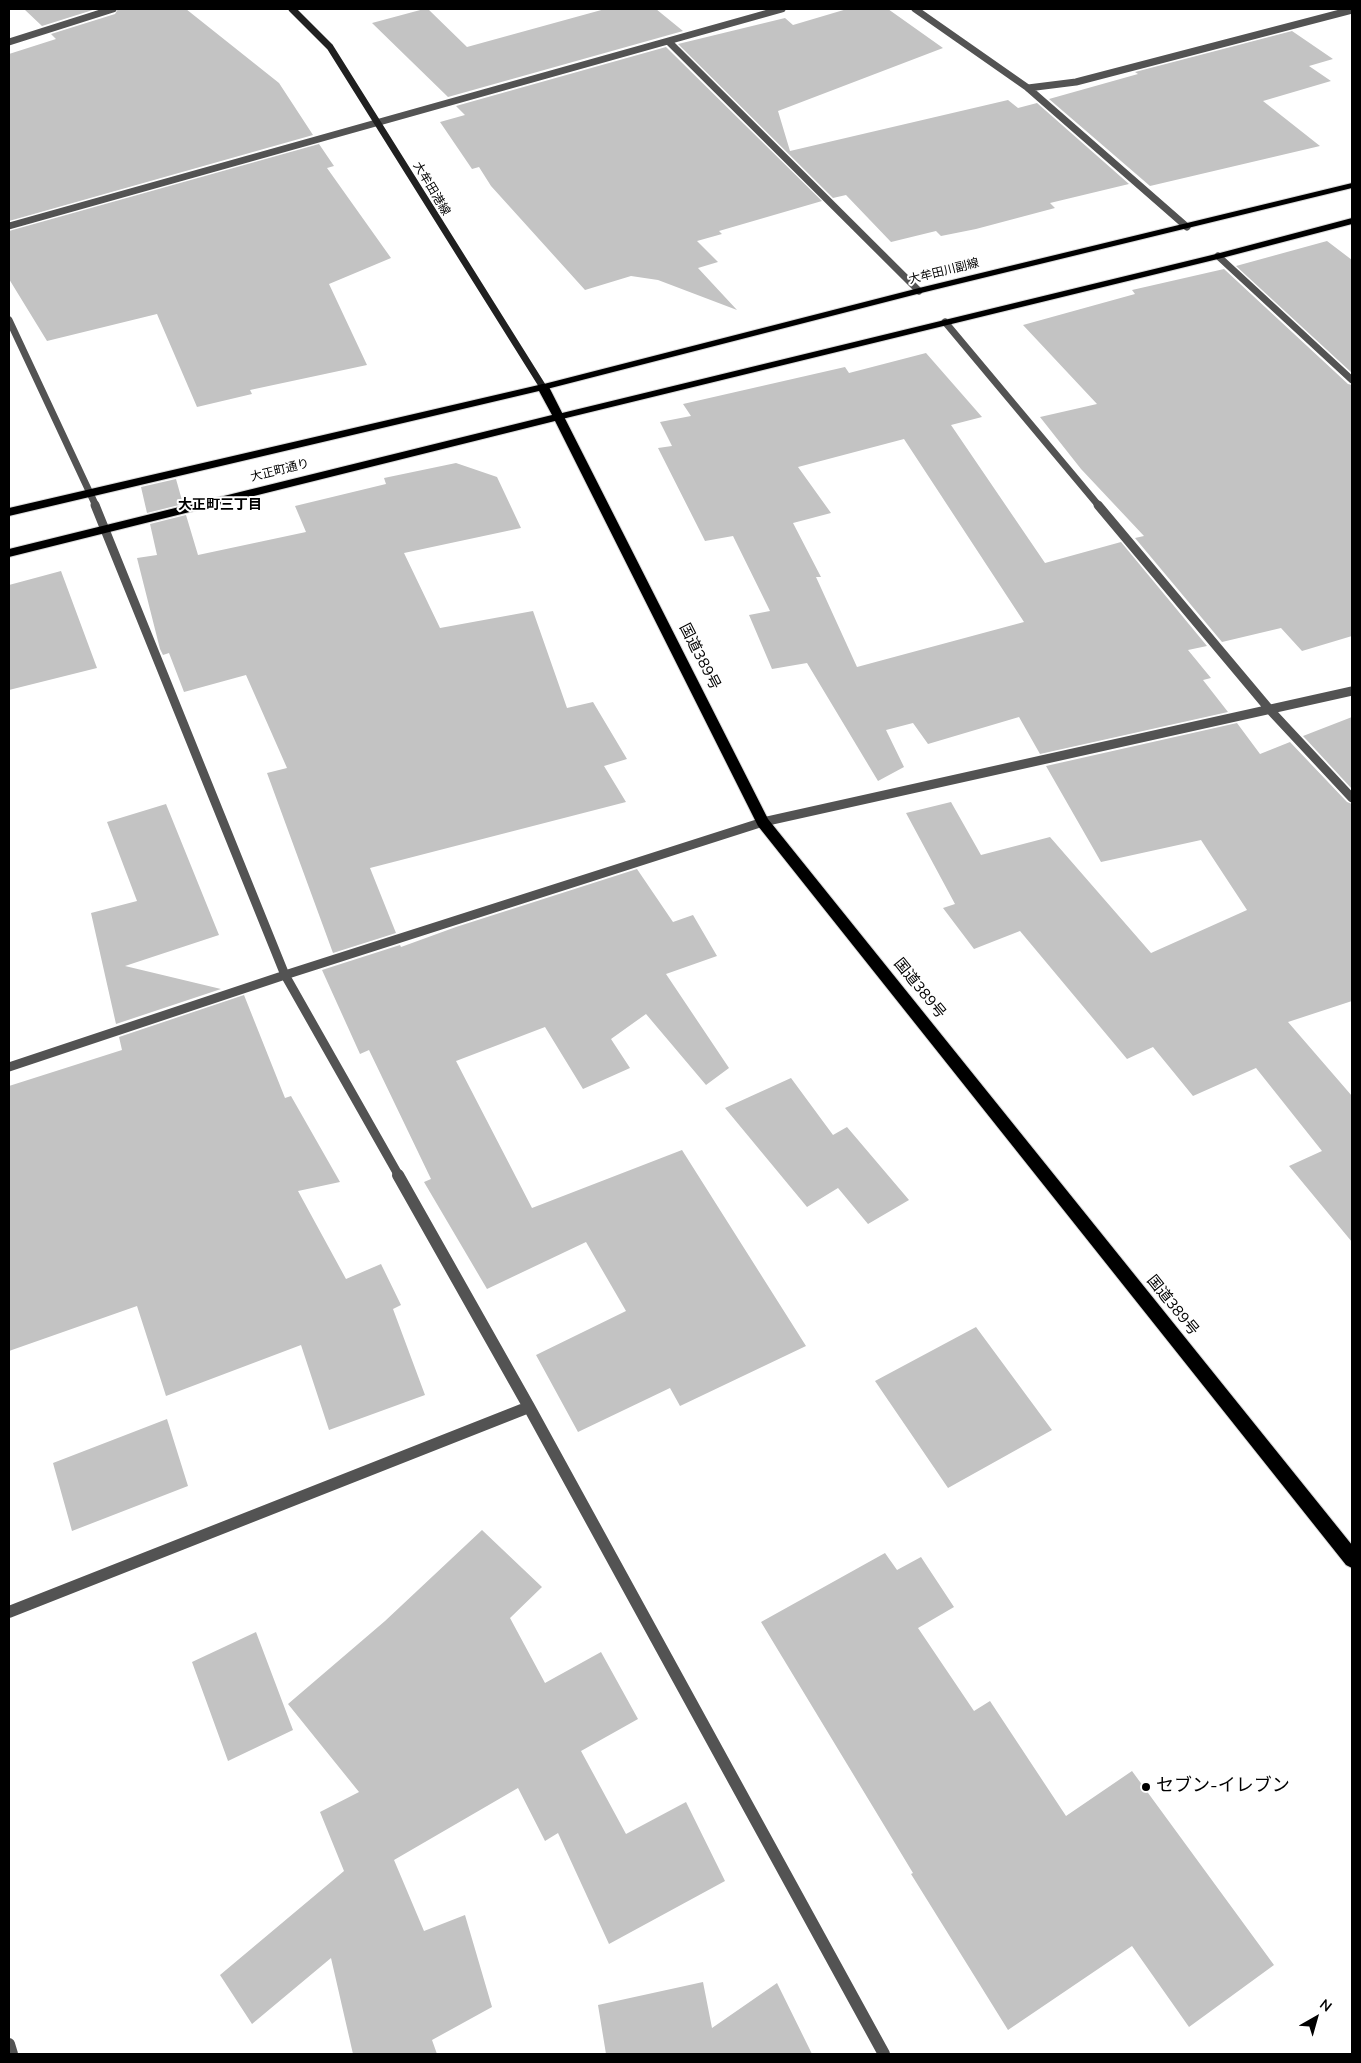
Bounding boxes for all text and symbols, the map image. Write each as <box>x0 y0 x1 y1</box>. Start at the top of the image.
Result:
street label: 大牟田港線 <box>409 160 453 218</box>
street label: 大牟田川副線 <box>907 256 981 288</box>
street label: 大正町通り <box>249 457 311 485</box>
district label: 大正町三丁目 <box>178 498 262 514</box>
street label: 国道389号 <box>675 621 723 693</box>
street label: 国道389号 <box>889 955 949 1023</box>
street label: 国道389号 <box>1142 1272 1202 1340</box>
place label: セブン-イレブン <box>1156 1776 1290 1798</box>
marker: セブン-イレブン <box>1140 1781 1152 1793</box>
north arrow <box>1291 1993 1341 2043</box>
text: N <box>1316 1995 1336 2016</box>

